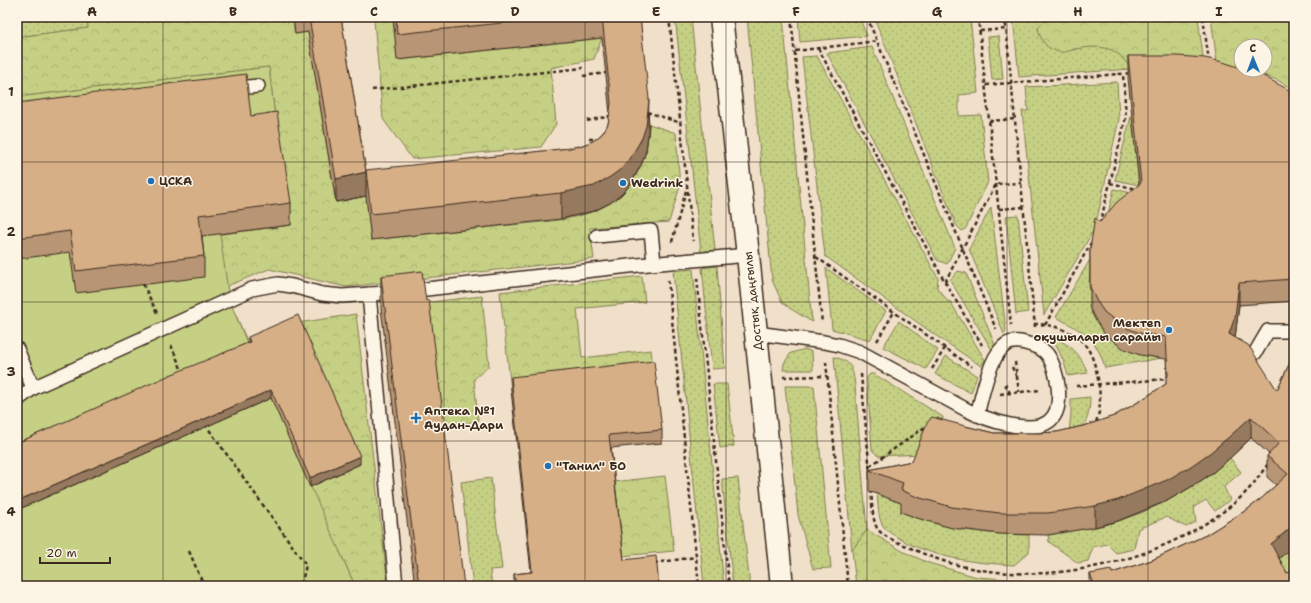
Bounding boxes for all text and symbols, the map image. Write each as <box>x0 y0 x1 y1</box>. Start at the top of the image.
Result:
text: A <box>87 3 97 20</box>
text: B <box>229 3 237 20</box>
text: C <box>370 3 378 20</box>
text: D <box>510 3 520 20</box>
text: E <box>652 3 661 20</box>
text: F <box>792 3 800 20</box>
text: G <box>932 3 943 20</box>
text: H <box>1073 3 1083 20</box>
text: I <box>1215 3 1223 20</box>
north arrow <box>1233 38 1273 78</box>
text: С <box>1249 41 1257 56</box>
text: 1 <box>8 83 14 100</box>
place label: ЦСКА <box>159 173 192 189</box>
place label: Wedrink <box>631 175 684 191</box>
marker: ЦСКА <box>146 176 156 186</box>
marker: Wedrink <box>618 178 628 188</box>
text: 2 <box>6 223 16 240</box>
street label: Достық даңғылы <box>740 251 766 351</box>
place label: Мектеп оқушылары сарайы <box>1034 315 1161 345</box>
marker: Мектеп оқушылары сарайы <box>1164 325 1174 335</box>
text: 3 <box>6 363 16 380</box>
place label: Аптека №1 Аудан-Дари <box>424 403 504 433</box>
marker: Аптека №1 Аудан-Дари <box>411 413 421 423</box>
place label: "Танил" БО <box>556 458 626 474</box>
marker: "Танил" БО <box>543 461 553 471</box>
text: 4 <box>6 503 16 520</box>
scale bar <box>40 539 110 565</box>
text: 20 m <box>46 545 77 561</box>

